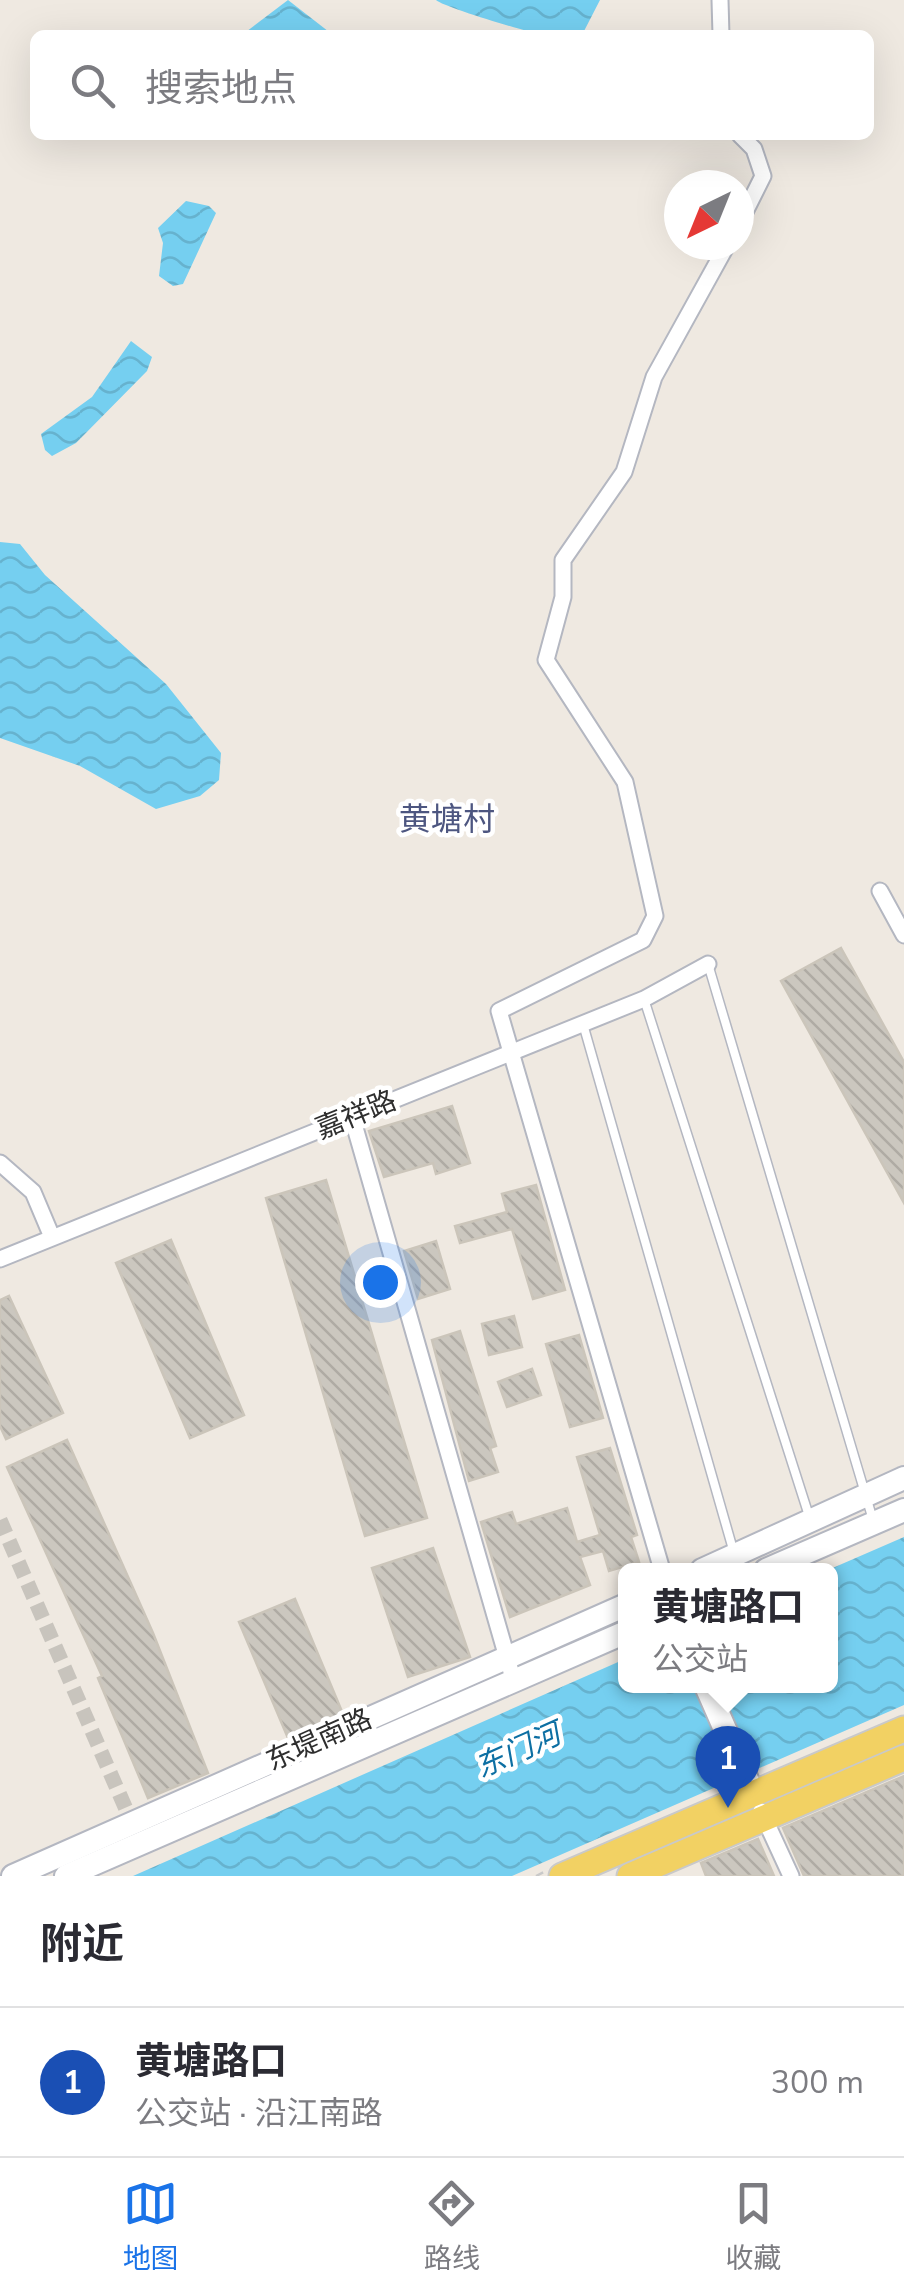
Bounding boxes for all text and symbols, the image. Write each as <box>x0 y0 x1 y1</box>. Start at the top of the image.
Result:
search box <box>30 30 874 140</box>
icon: search <box>65 58 120 113</box>
text: 搜索地点 <box>145 63 297 114</box>
north arrow <box>664 170 754 260</box>
district label: 黄塘村 <box>399 798 495 841</box>
street label: 嘉祥路 <box>310 1082 402 1148</box>
your location <box>355 1257 406 1308</box>
popup <box>618 1563 838 1693</box>
text: 黄塘路口 <box>652 1582 804 1633</box>
text: 公交站 <box>652 1638 748 1681</box>
street label: 东堤南路 <box>260 1700 378 1780</box>
water label: 东门河 <box>469 1712 572 1788</box>
pin: 1 <box>696 1726 760 1808</box>
text: 附近 <box>40 1916 124 1973</box>
text: 黄塘路口 <box>135 2036 287 2087</box>
text: 1 <box>63 2061 82 2104</box>
text: 300 m <box>771 2061 864 2104</box>
text: 公交站 · 沿江南路 <box>135 2092 383 2135</box>
tab: 地图 <box>123 2176 179 2278</box>
tab: 路线 <box>424 2176 480 2278</box>
tab: 收藏 <box>725 2176 781 2278</box>

